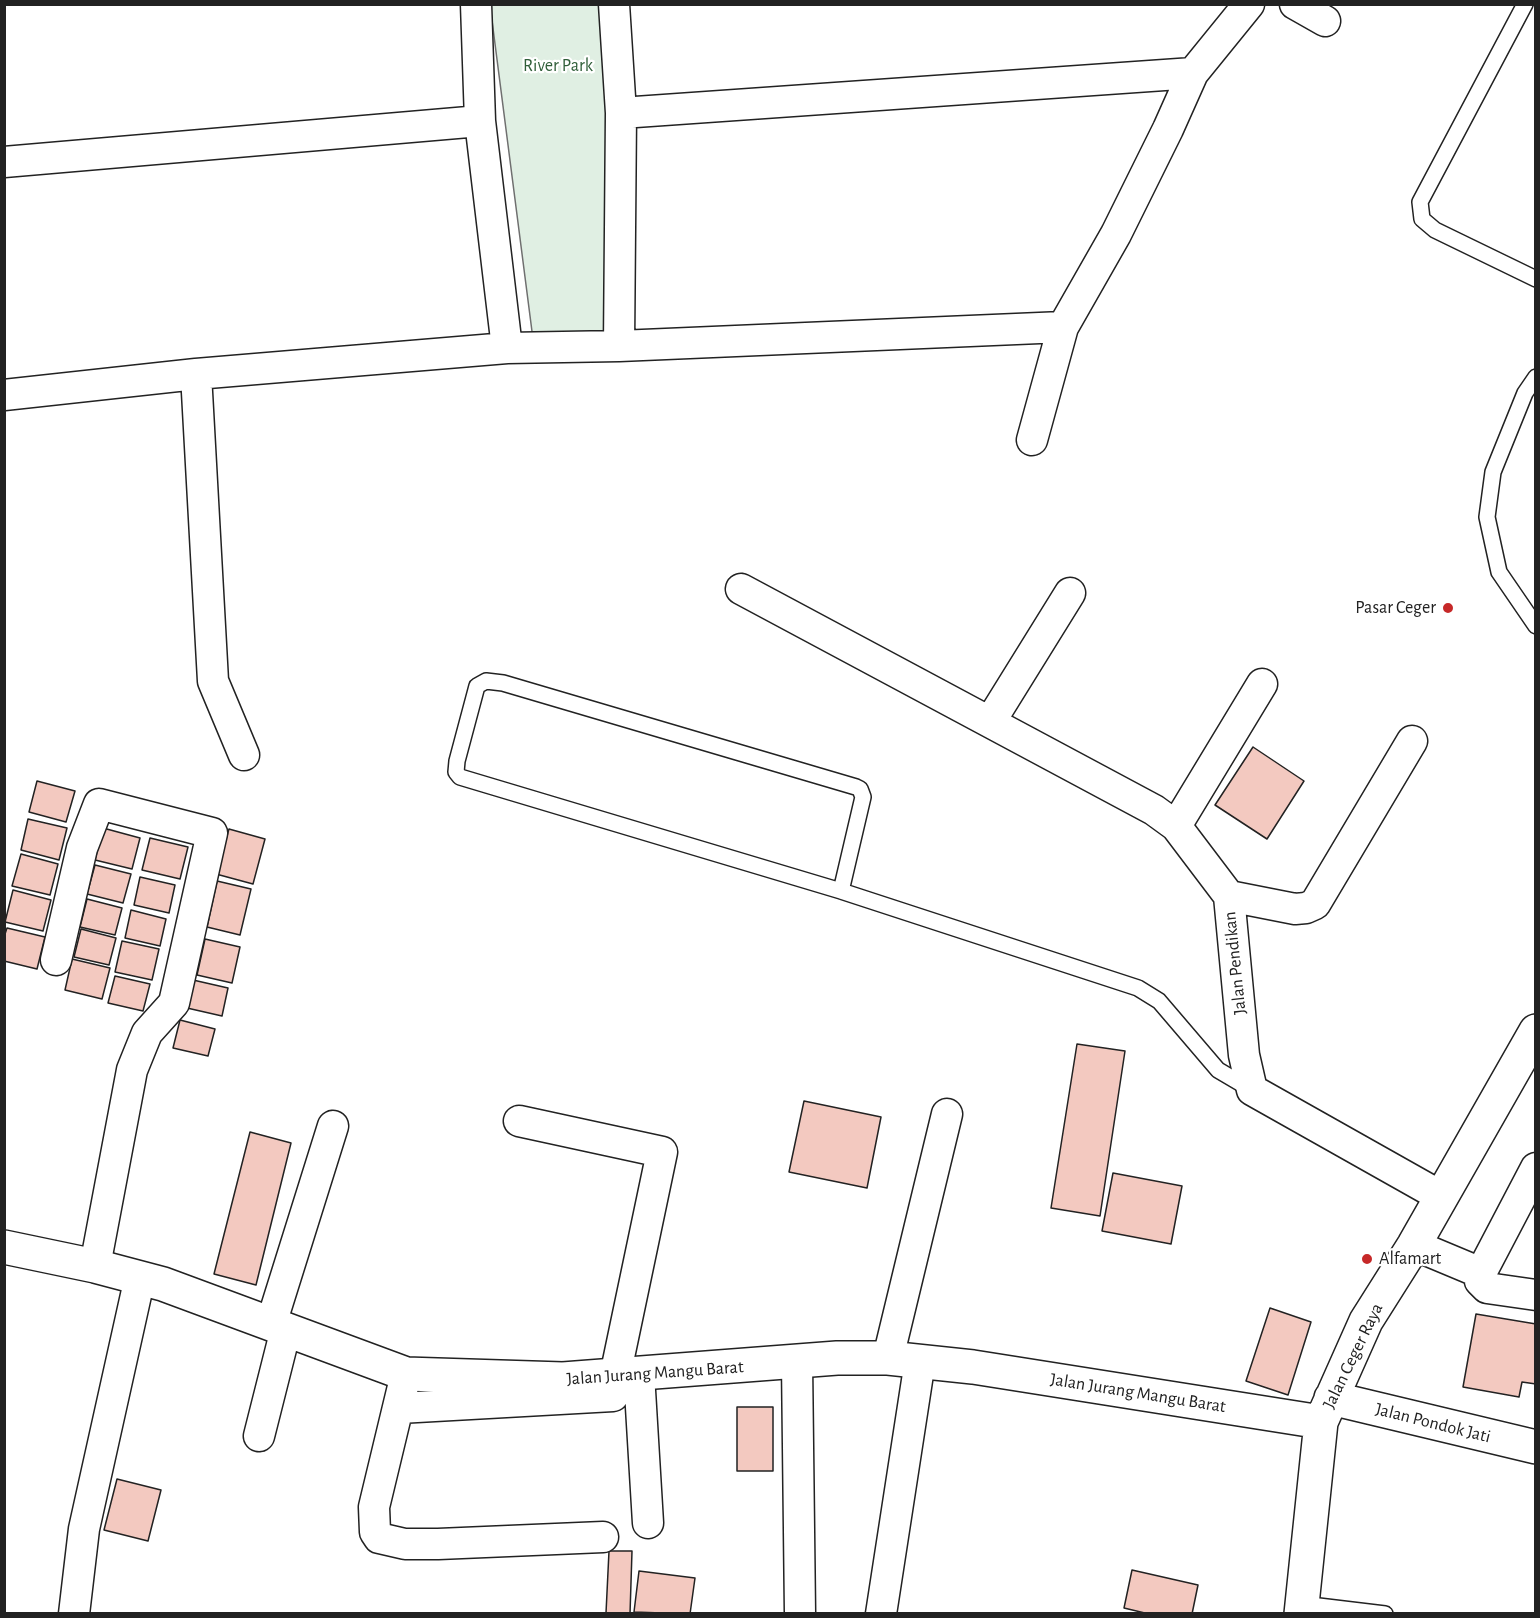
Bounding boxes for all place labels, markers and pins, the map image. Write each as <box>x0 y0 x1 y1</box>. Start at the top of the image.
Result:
place label: Pasar Ceger <box>1355 597 1436 619</box>
marker: Pasar Ceger <box>1441 601 1455 615</box>
place label: Alfamart <box>1379 1248 1441 1270</box>
marker: Alfamart <box>1360 1252 1374 1266</box>

